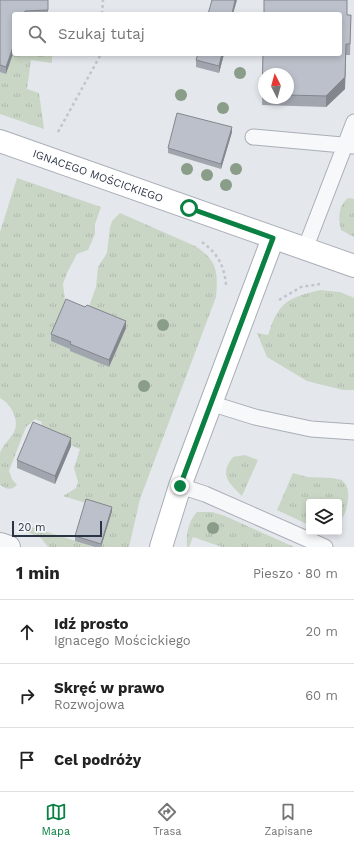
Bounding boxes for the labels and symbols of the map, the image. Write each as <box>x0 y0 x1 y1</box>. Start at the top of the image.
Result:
north arrow <box>258 68 294 104</box>
street label: IGNACEGO MOŚCICKIEGO <box>31 147 165 205</box>
route start <box>180 199 198 217</box>
route end <box>171 477 189 495</box>
scale bar <box>12 519 102 538</box>

